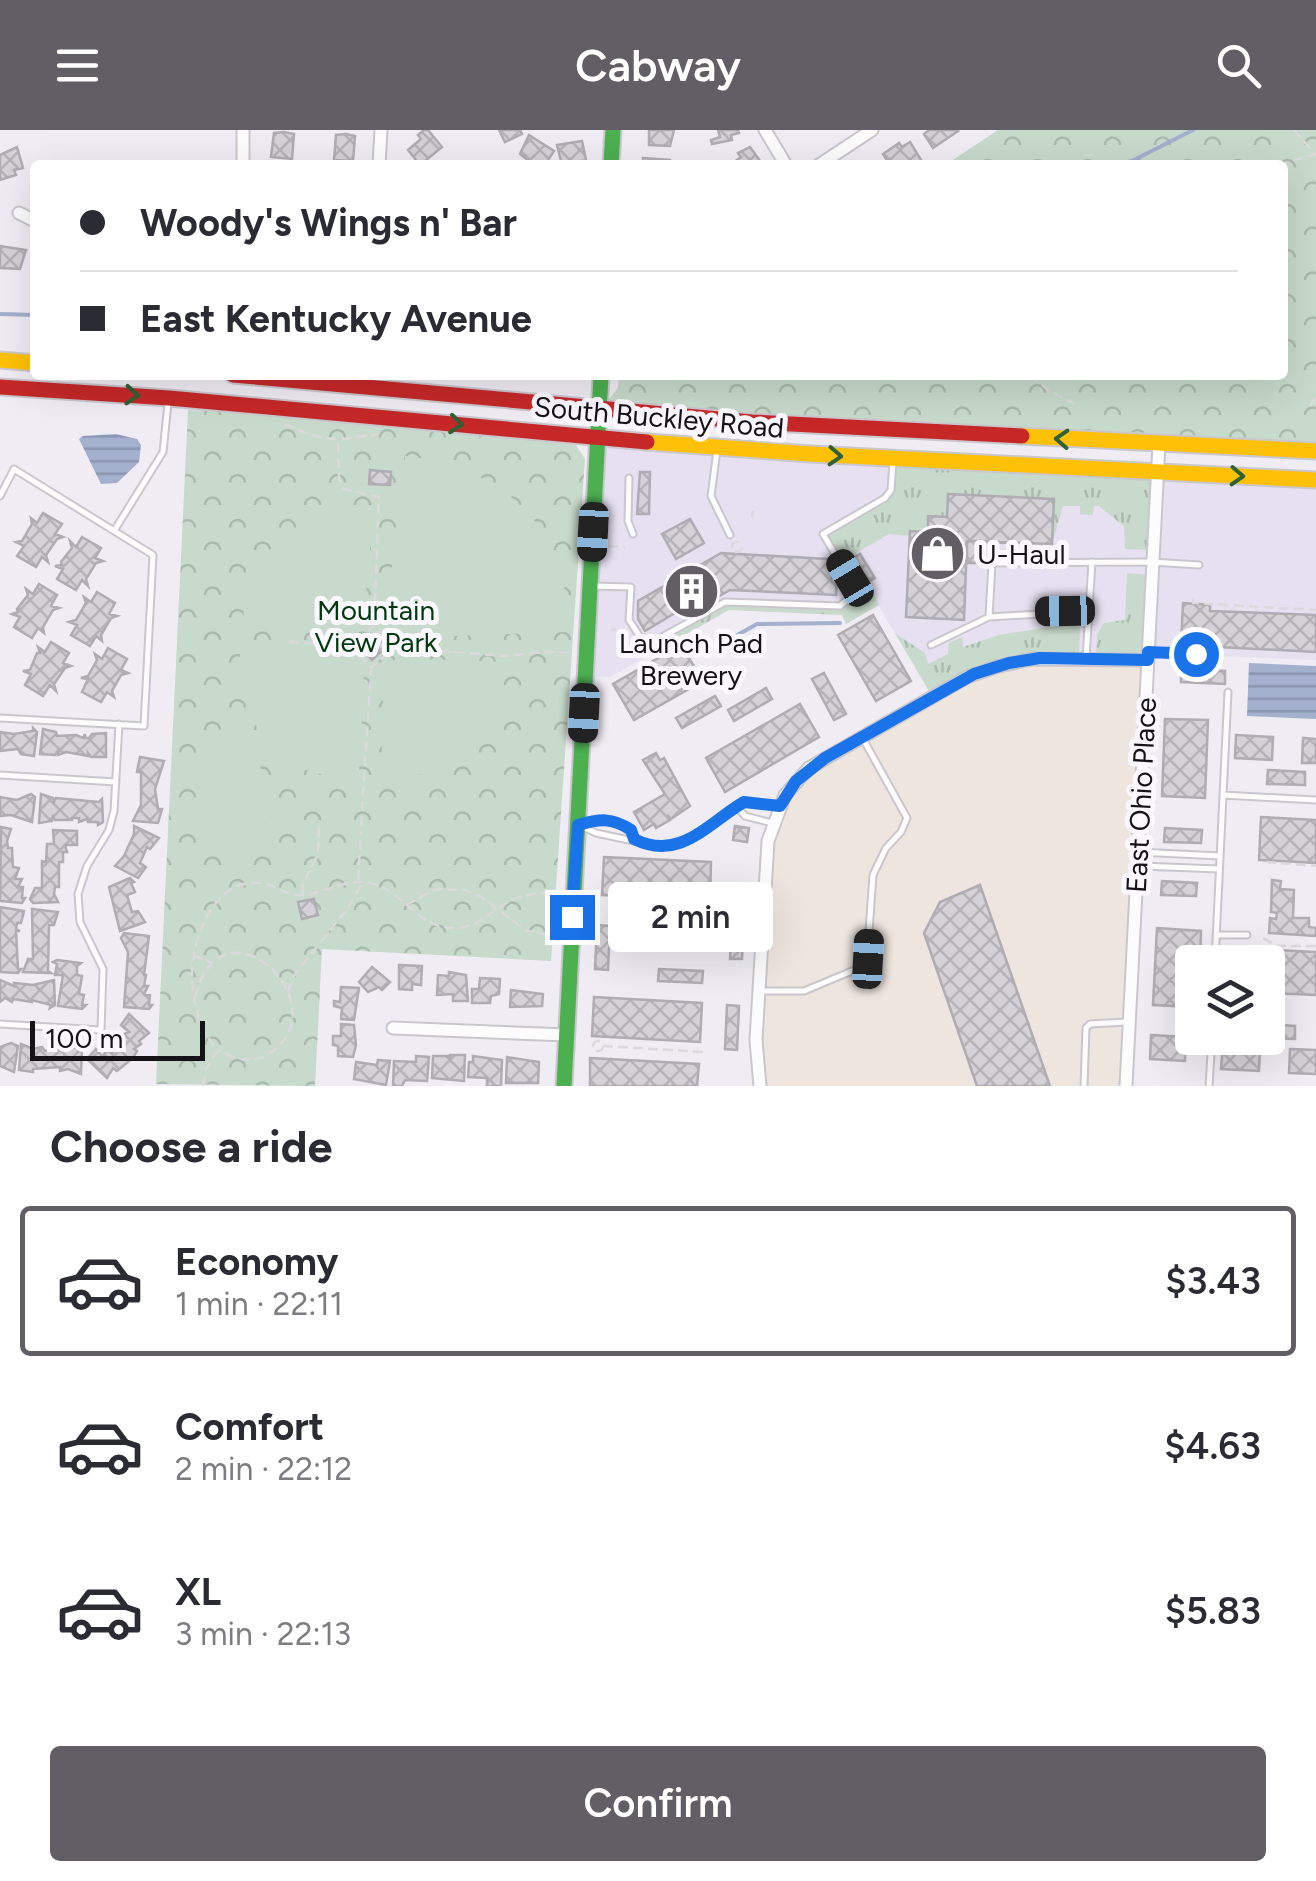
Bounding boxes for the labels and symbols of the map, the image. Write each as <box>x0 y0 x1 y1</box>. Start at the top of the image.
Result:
one-way arrow <box>125 384 141 406</box>
street label: South Buckley Road <box>533 389 785 445</box>
one-way arrow <box>448 412 464 434</box>
one-way arrow <box>1053 429 1069 450</box>
one-way arrow <box>827 445 843 466</box>
one-way arrow <box>1229 465 1245 486</box>
car <box>576 501 610 563</box>
shop icon: U-Haul <box>908 524 968 584</box>
place label: U-Haul <box>977 537 1066 571</box>
car <box>822 545 878 611</box>
building icon: Launch Pad Brewery <box>661 562 721 622</box>
park label: Mountain View Park <box>315 593 438 659</box>
car <box>1035 595 1095 627</box>
place label: Launch Pad Brewery <box>619 626 763 692</box>
route start <box>1174 632 1219 677</box>
car <box>567 682 601 744</box>
street label: East Ohio Place <box>1119 696 1163 894</box>
callout: 2 min <box>607 882 772 952</box>
route end <box>550 895 595 940</box>
car <box>851 928 885 990</box>
scale bar <box>30 1016 205 1060</box>

